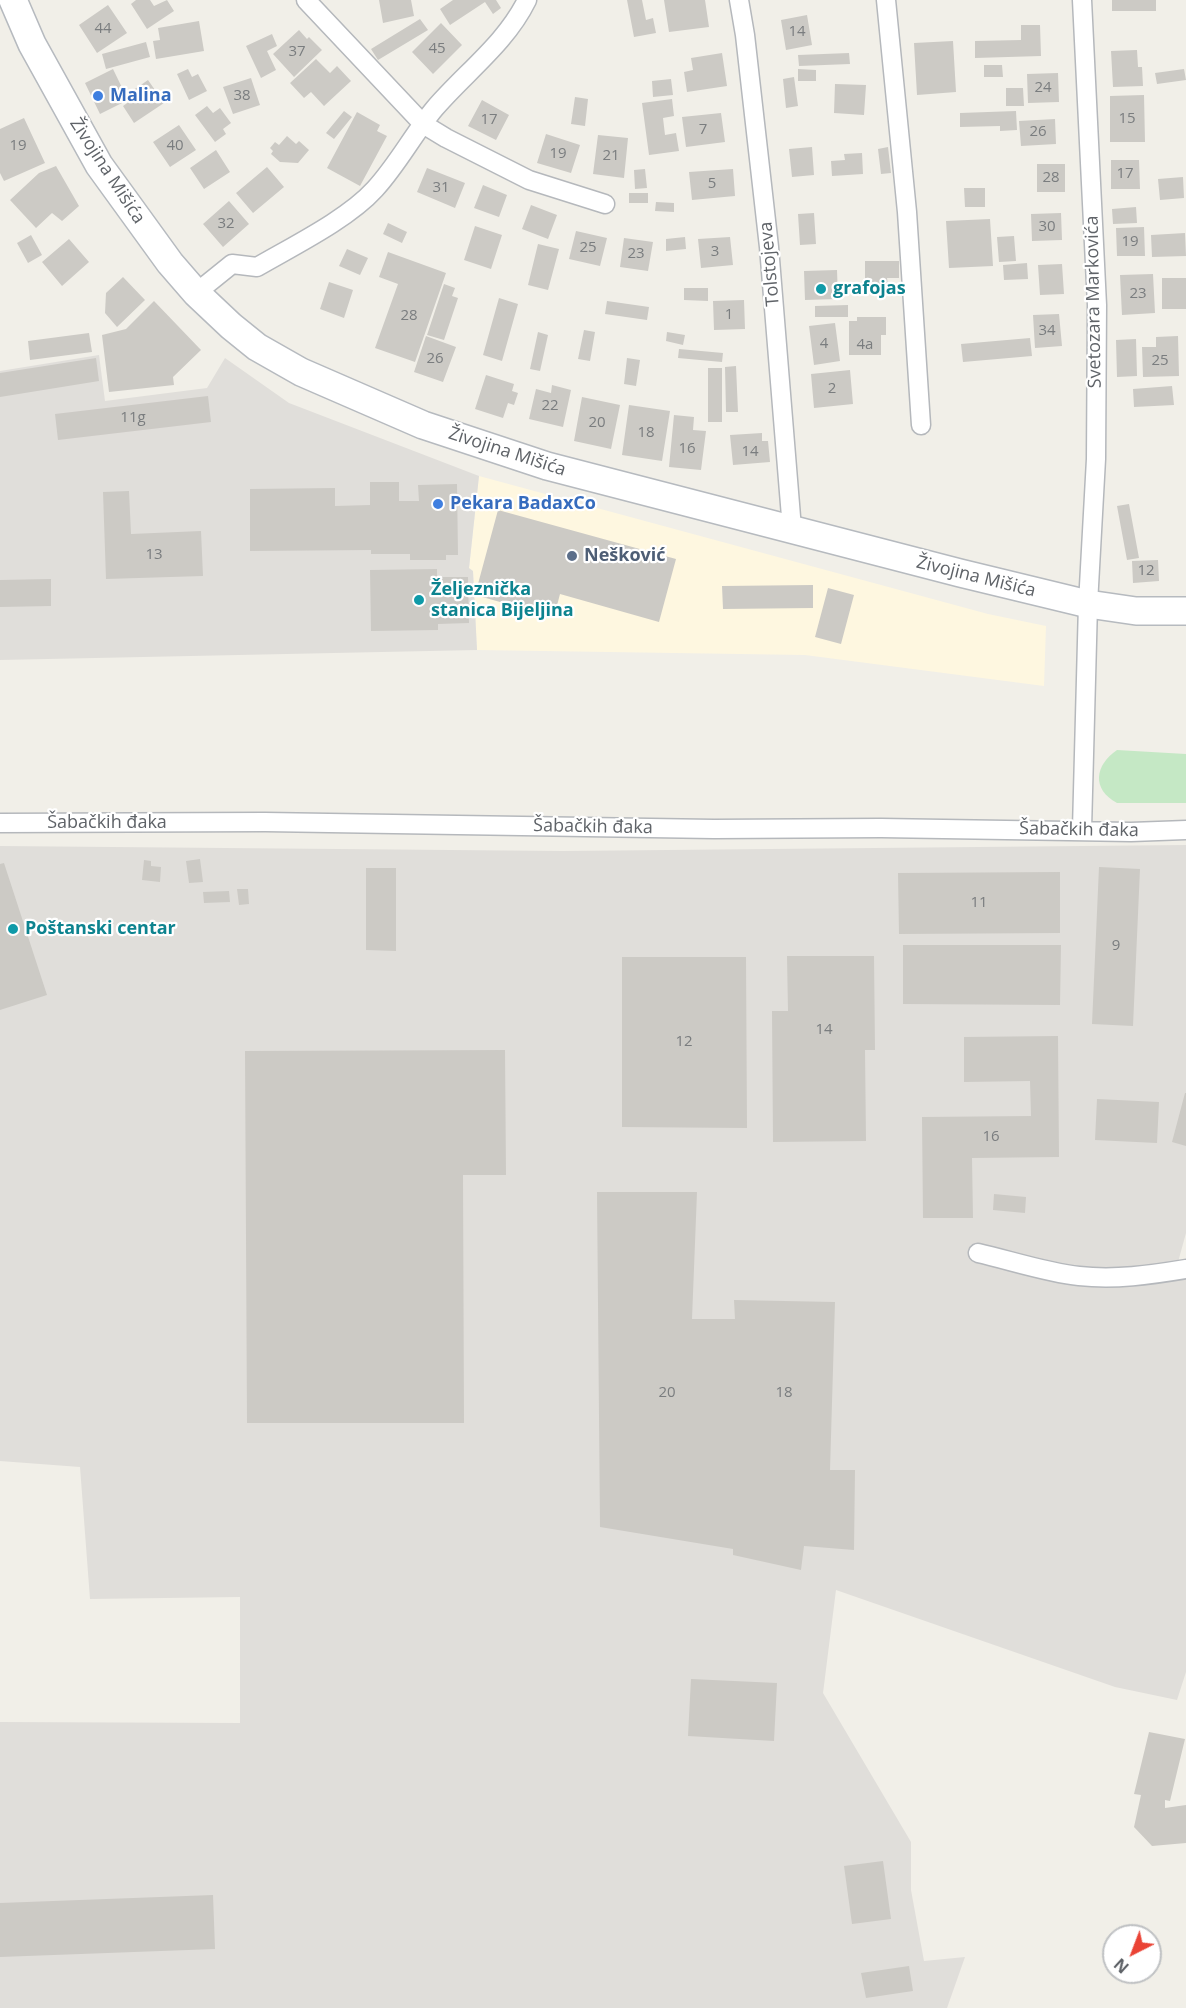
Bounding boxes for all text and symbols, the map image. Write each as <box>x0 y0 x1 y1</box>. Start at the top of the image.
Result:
house number: 44 <box>94 20 112 38</box>
house number: 14 <box>788 23 806 41</box>
house number: 45 <box>428 40 446 58</box>
house number: 37 <box>288 43 306 61</box>
house number: 24 <box>1034 79 1052 97</box>
place label: Malina <box>110 85 172 107</box>
house number: 38 <box>233 87 251 105</box>
marker: Malina <box>91 89 105 103</box>
house number: 15 <box>1118 110 1136 128</box>
house number: 17 <box>480 111 498 129</box>
street label: Živojina Mišića <box>65 114 149 228</box>
house number: 7 <box>699 121 707 139</box>
house number: 26 <box>1029 123 1047 141</box>
house number: 19 <box>9 137 27 155</box>
house number: 40 <box>166 137 184 155</box>
house number: 19 <box>549 145 567 163</box>
house number: 21 <box>602 147 620 165</box>
house number: 17 <box>1116 165 1134 183</box>
house number: 28 <box>1042 169 1060 187</box>
house number: 5 <box>708 175 716 193</box>
house number: 31 <box>432 179 450 197</box>
house number: 32 <box>217 215 235 233</box>
street label: Svetozara Markovića <box>1082 215 1106 389</box>
house number: 30 <box>1038 218 1056 236</box>
street label: Tolstojeva <box>756 221 784 307</box>
house number: 19 <box>1121 233 1139 251</box>
house number: 25 <box>579 239 597 257</box>
house number: 3 <box>711 243 719 261</box>
house number: 23 <box>627 245 645 263</box>
place label: grafojas <box>833 278 906 300</box>
marker: grafojas <box>814 282 828 296</box>
house number: 23 <box>1129 285 1147 303</box>
house number: 1 <box>725 306 733 324</box>
house number: 28 <box>400 307 418 325</box>
house number: 34 <box>1038 322 1056 340</box>
house number: 4 <box>820 335 828 353</box>
house number: 4a <box>857 336 873 354</box>
house number: 26 <box>426 350 444 368</box>
house number: 25 <box>1151 352 1169 370</box>
house number: 2 <box>828 380 836 398</box>
house number: 22 <box>541 397 559 415</box>
house number: 11g <box>120 409 146 427</box>
house number: 20 <box>588 414 606 432</box>
street label: Živojina Mišića <box>446 423 568 481</box>
house number: 18 <box>637 424 655 442</box>
house number: 16 <box>678 440 696 458</box>
house number: 14 <box>741 443 759 461</box>
place label: Pekara BadaxCo <box>450 493 596 515</box>
marker: Pekara BadaxCo <box>431 497 445 511</box>
place label: Nešković <box>584 545 666 567</box>
house number: 13 <box>145 546 163 564</box>
marker: Nešković <box>565 549 579 563</box>
street label: Živojina Mišića <box>914 552 1038 602</box>
house number: 12 <box>1137 562 1155 580</box>
place label: Željeznička stanica Bijeljina <box>431 579 574 622</box>
marker: Željeznička stanica Bijeljina <box>412 593 426 607</box>
street label: Šabačkih đaka <box>47 812 167 834</box>
street label: Šabačkih đaka <box>533 815 653 839</box>
street label: Šabačkih đaka <box>1019 818 1139 842</box>
house number: 11 <box>970 894 988 912</box>
place label: Poštanski centar <box>25 918 176 940</box>
marker: Poštanski centar <box>6 922 20 936</box>
house number: 9 <box>1112 937 1120 955</box>
house number: 14 <box>815 1021 833 1039</box>
house number: 12 <box>675 1033 693 1051</box>
house number: 16 <box>982 1128 1000 1146</box>
house number: 20 <box>658 1384 676 1402</box>
house number: 18 <box>775 1384 793 1402</box>
north arrow <box>1102 1924 1162 1984</box>
text: N <box>1109 1953 1133 1978</box>

